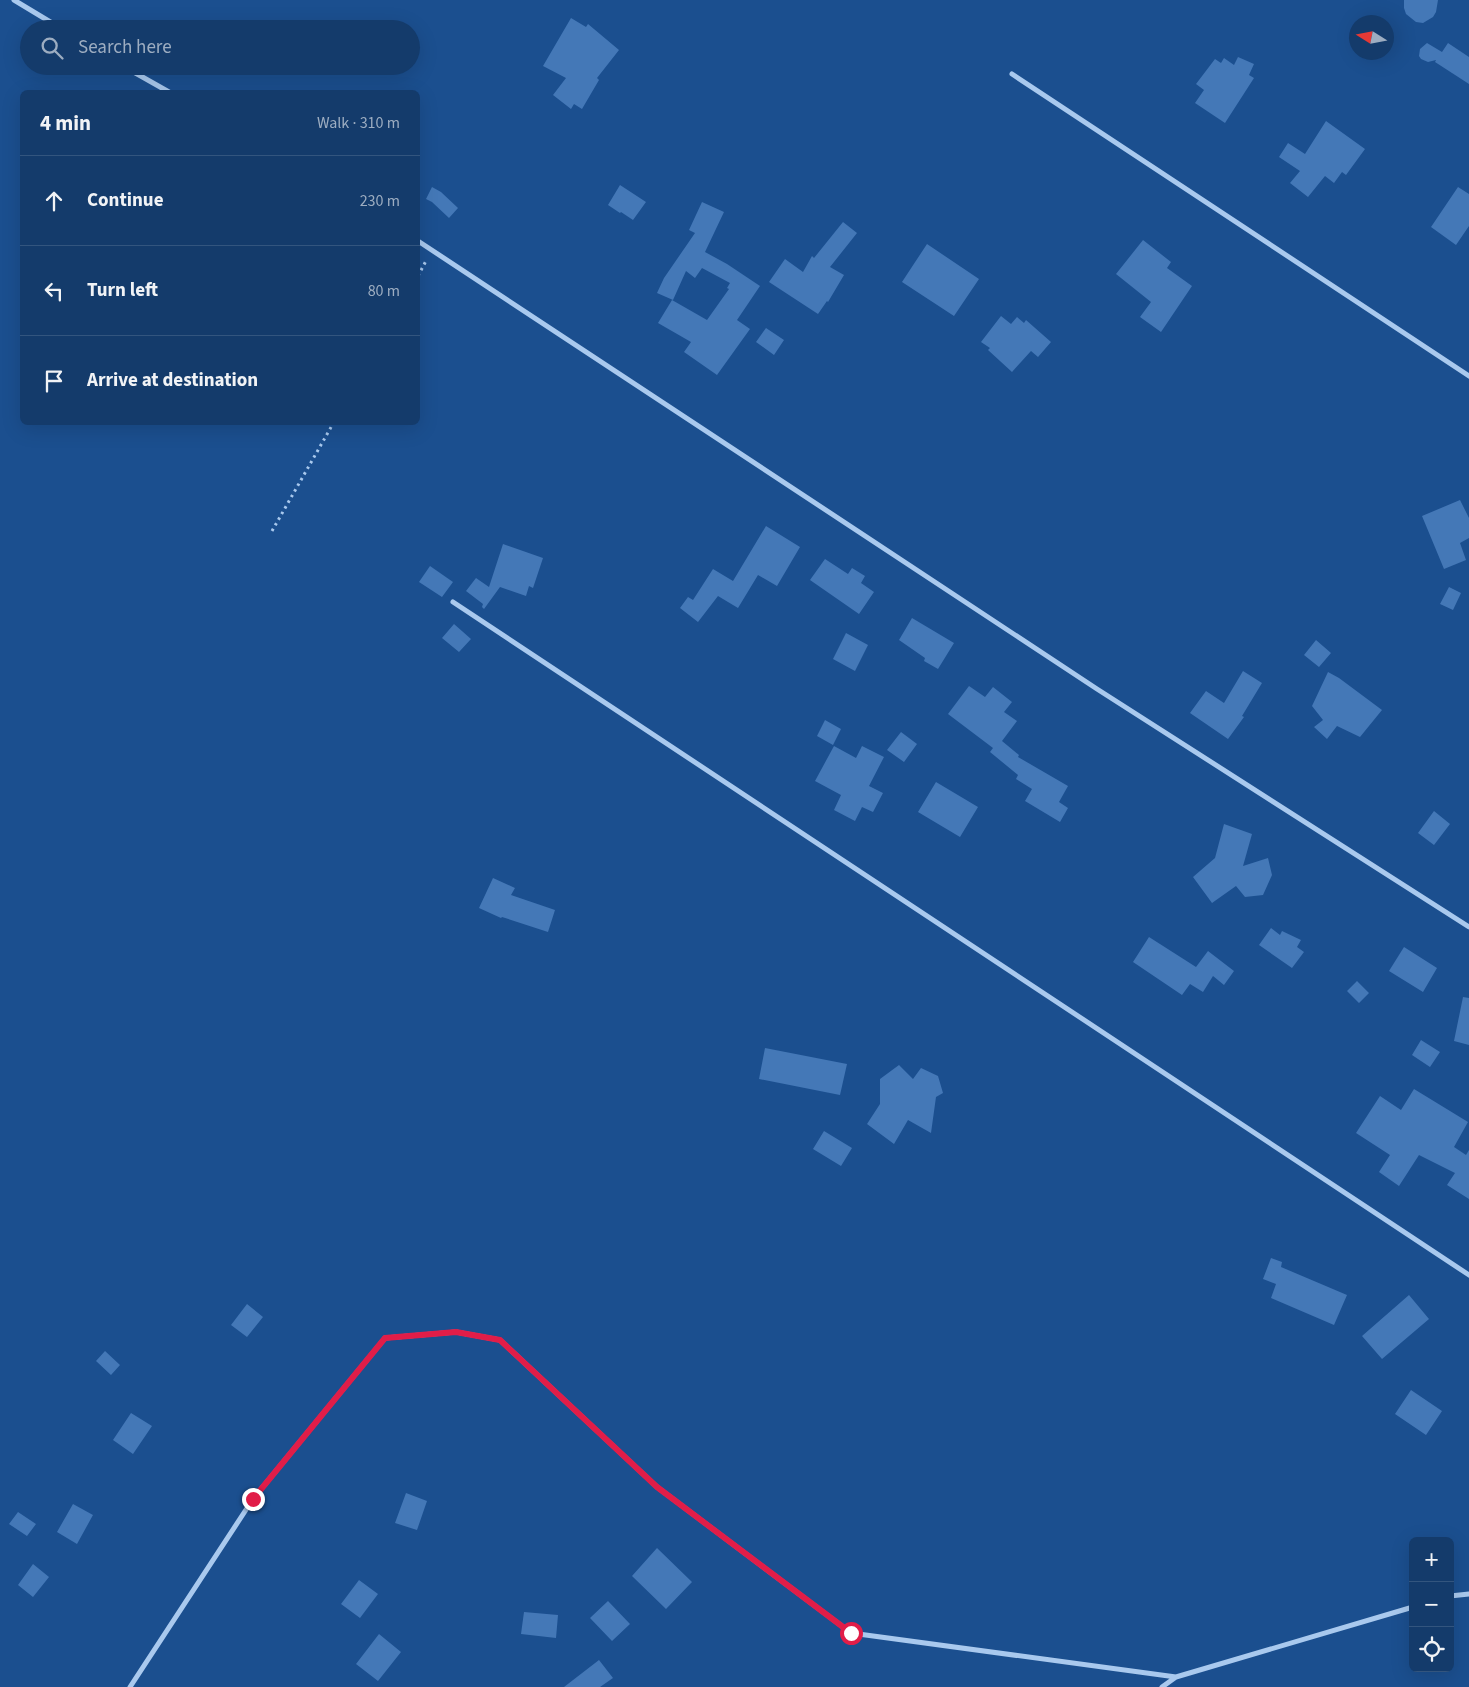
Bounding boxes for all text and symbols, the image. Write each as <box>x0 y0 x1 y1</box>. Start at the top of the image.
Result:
north arrow <box>1349 15 1394 60</box>
search box <box>20 20 420 75</box>
icon: search <box>38 34 66 62</box>
text: Search here <box>78 34 172 61</box>
text: 4 min <box>40 108 91 138</box>
text: Walk · 310 m <box>317 112 400 134</box>
icon: ahead <box>40 187 68 215</box>
text: Continue <box>87 187 164 214</box>
text: 230 m <box>360 190 400 212</box>
icon: left <box>40 277 68 305</box>
text: Turn left <box>87 277 158 304</box>
text: 80 m <box>368 280 400 302</box>
icon: arrive <box>40 367 68 395</box>
text: Arrive at destination <box>87 367 258 394</box>
route end <box>242 1488 265 1511</box>
map controls <box>1409 1537 1454 1672</box>
button: + <box>1409 1537 1454 1582</box>
button: − <box>1409 1582 1454 1627</box>
route start <box>840 1622 863 1645</box>
button: locate <box>1409 1627 1454 1672</box>

